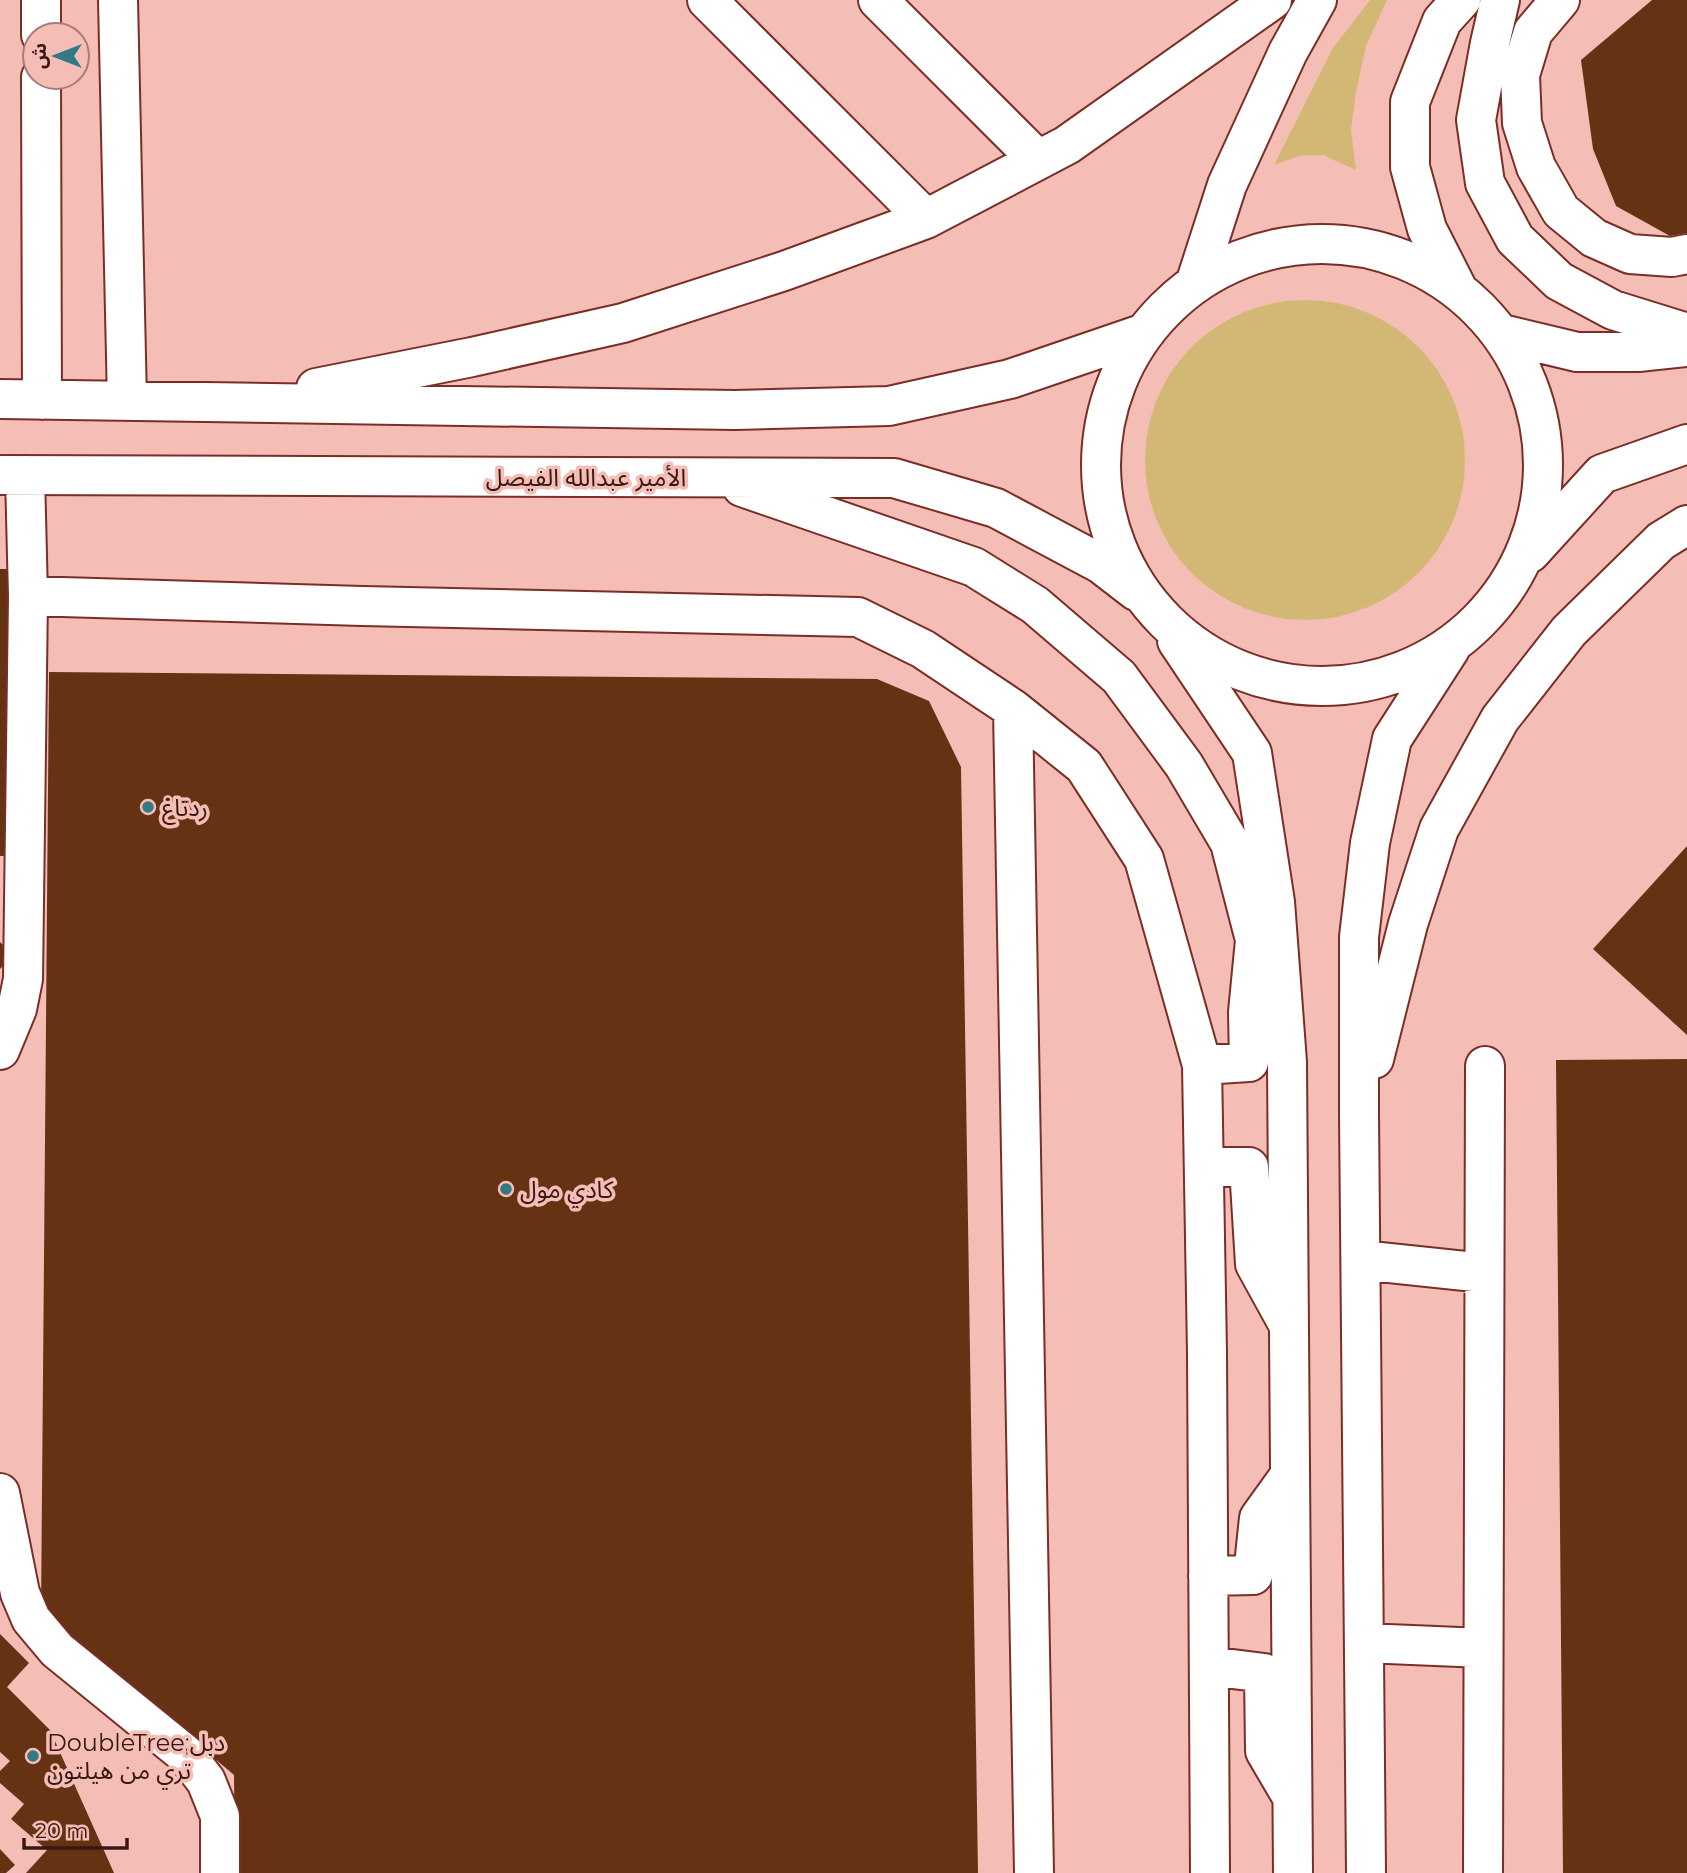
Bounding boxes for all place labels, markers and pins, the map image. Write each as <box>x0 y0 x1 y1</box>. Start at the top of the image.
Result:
place label: ردتاغ <box>162 793 208 825</box>
marker: ردتاغ <box>140 799 156 815</box>
place label: كادي مول <box>520 1175 615 1208</box>
marker: كادي مول <box>498 1181 514 1197</box>
place label: DoubleTree;دبل تري من هيلتون <box>47 1728 225 1789</box>
marker: DoubleTree;دبل تري من هيلتون <box>25 1748 41 1764</box>

